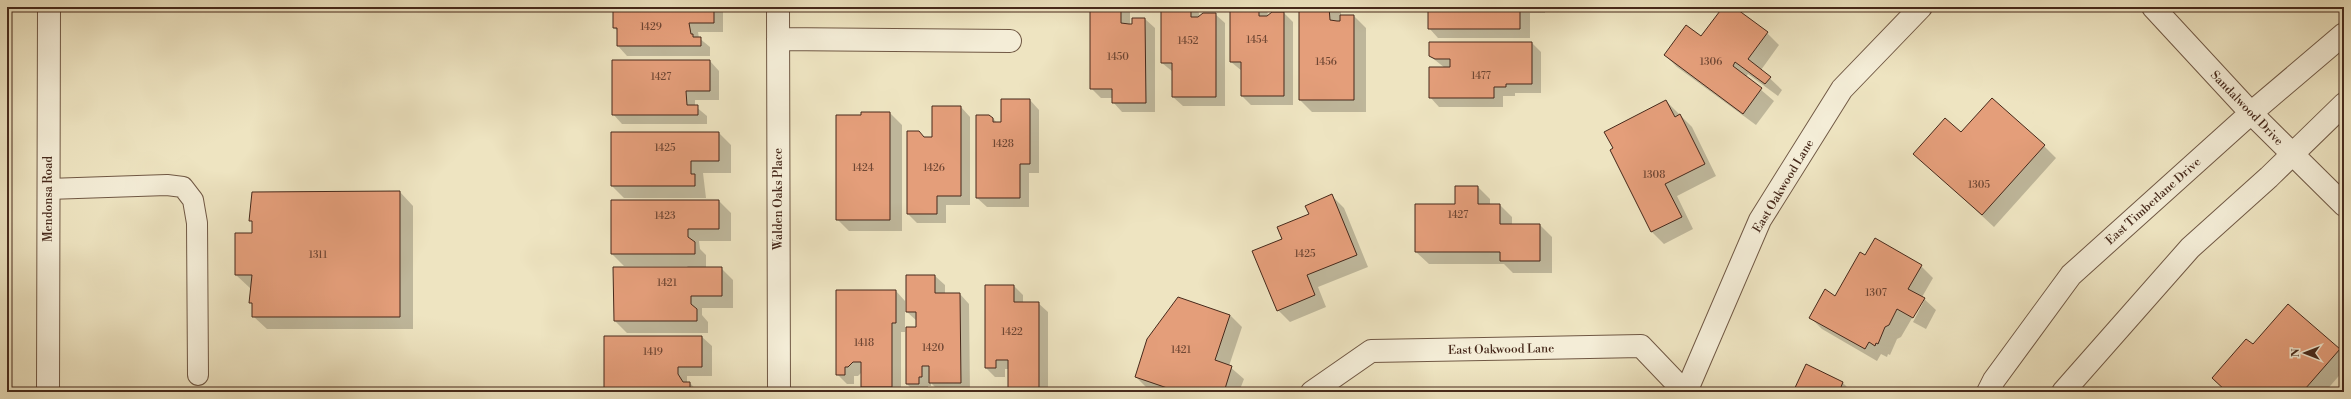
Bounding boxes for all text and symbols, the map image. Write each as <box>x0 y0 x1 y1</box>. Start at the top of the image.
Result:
house number: 1429 <box>640 21 662 33</box>
house number: 1454 <box>1246 34 1268 46</box>
house number: 1452 <box>1177 35 1199 47</box>
house number: 1450 <box>1107 51 1129 63</box>
house number: 1456 <box>1315 56 1337 68</box>
house number: 1306 <box>1700 56 1722 68</box>
street label: Sandalwood Drive <box>2207 68 2286 149</box>
house number: 1477 <box>1471 70 1491 82</box>
house number: 1427 <box>651 71 671 83</box>
street label: East Oakwood Lane <box>1750 137 1817 236</box>
house number: 1428 <box>992 138 1014 150</box>
house number: 1425 <box>654 142 676 154</box>
street label: Walden Oaks Place <box>771 148 786 251</box>
street label: East Timberlane Drive <box>2103 155 2204 248</box>
street label: Mendonsa Road <box>41 156 56 242</box>
house number: 1424 <box>852 162 874 174</box>
house number: 1426 <box>923 162 945 174</box>
house number: 1308 <box>1643 169 1665 181</box>
house number: 1305 <box>1968 179 1990 191</box>
house number: 1427 <box>1448 209 1468 221</box>
house number: 1423 <box>654 210 676 222</box>
house number: 1425 <box>1294 248 1316 260</box>
house number: 1311 <box>309 249 328 261</box>
house number: 1421 <box>657 277 678 289</box>
house number: 1307 <box>1865 287 1887 299</box>
house number: 1422 <box>1001 326 1023 338</box>
north arrow <box>2285 333 2325 373</box>
house number: 1418 <box>854 337 874 349</box>
street label: East Oakwood Lane <box>1448 341 1554 358</box>
house number: 1420 <box>922 342 944 354</box>
house number: 1421 <box>1171 344 1192 356</box>
house number: 1419 <box>643 346 663 358</box>
text: N <box>2289 348 2303 357</box>

